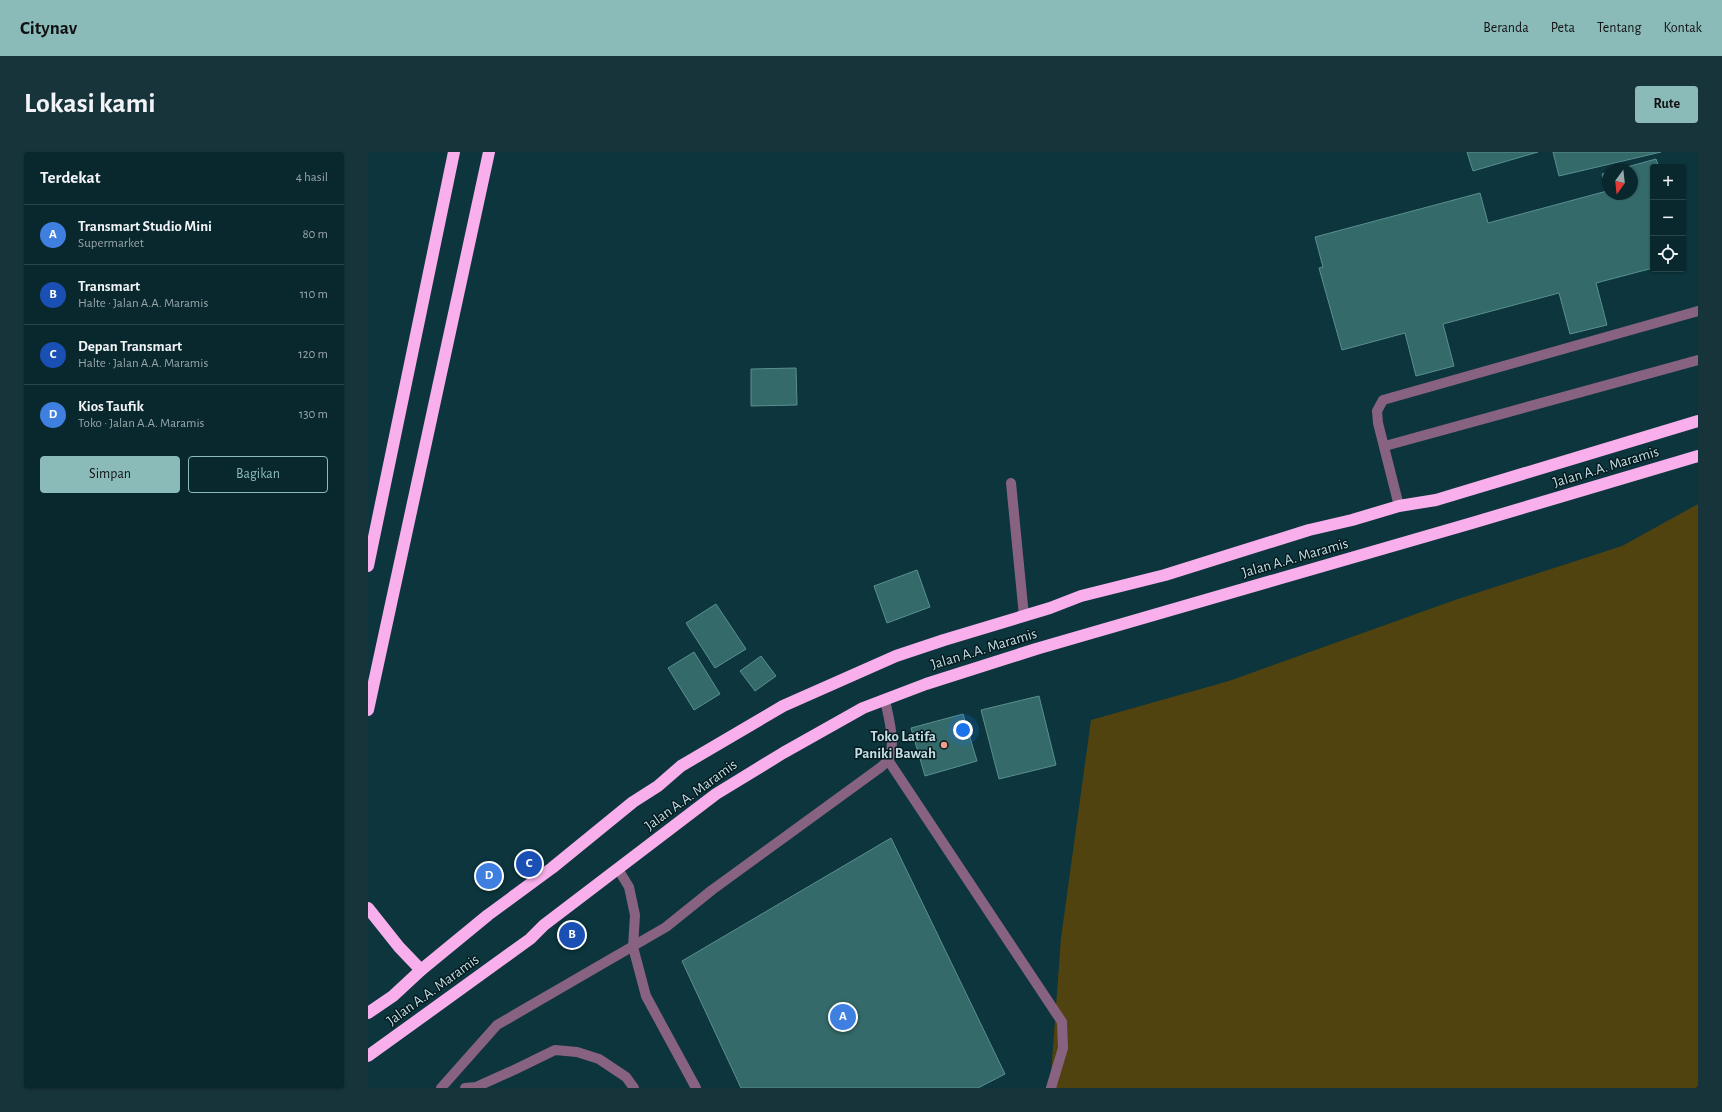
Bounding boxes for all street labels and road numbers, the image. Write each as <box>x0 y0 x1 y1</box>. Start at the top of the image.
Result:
street label: Jalan A.A. Maramis <box>1551 444 1661 490</box>
street label: Jalan A.A. Maramis <box>1240 536 1350 580</box>
street label: Jalan A.A. Maramis <box>929 626 1039 672</box>
street label: Jalan A.A. Maramis <box>642 757 740 833</box>
street label: Jalan A.A. Maramis <box>384 952 482 1028</box>

